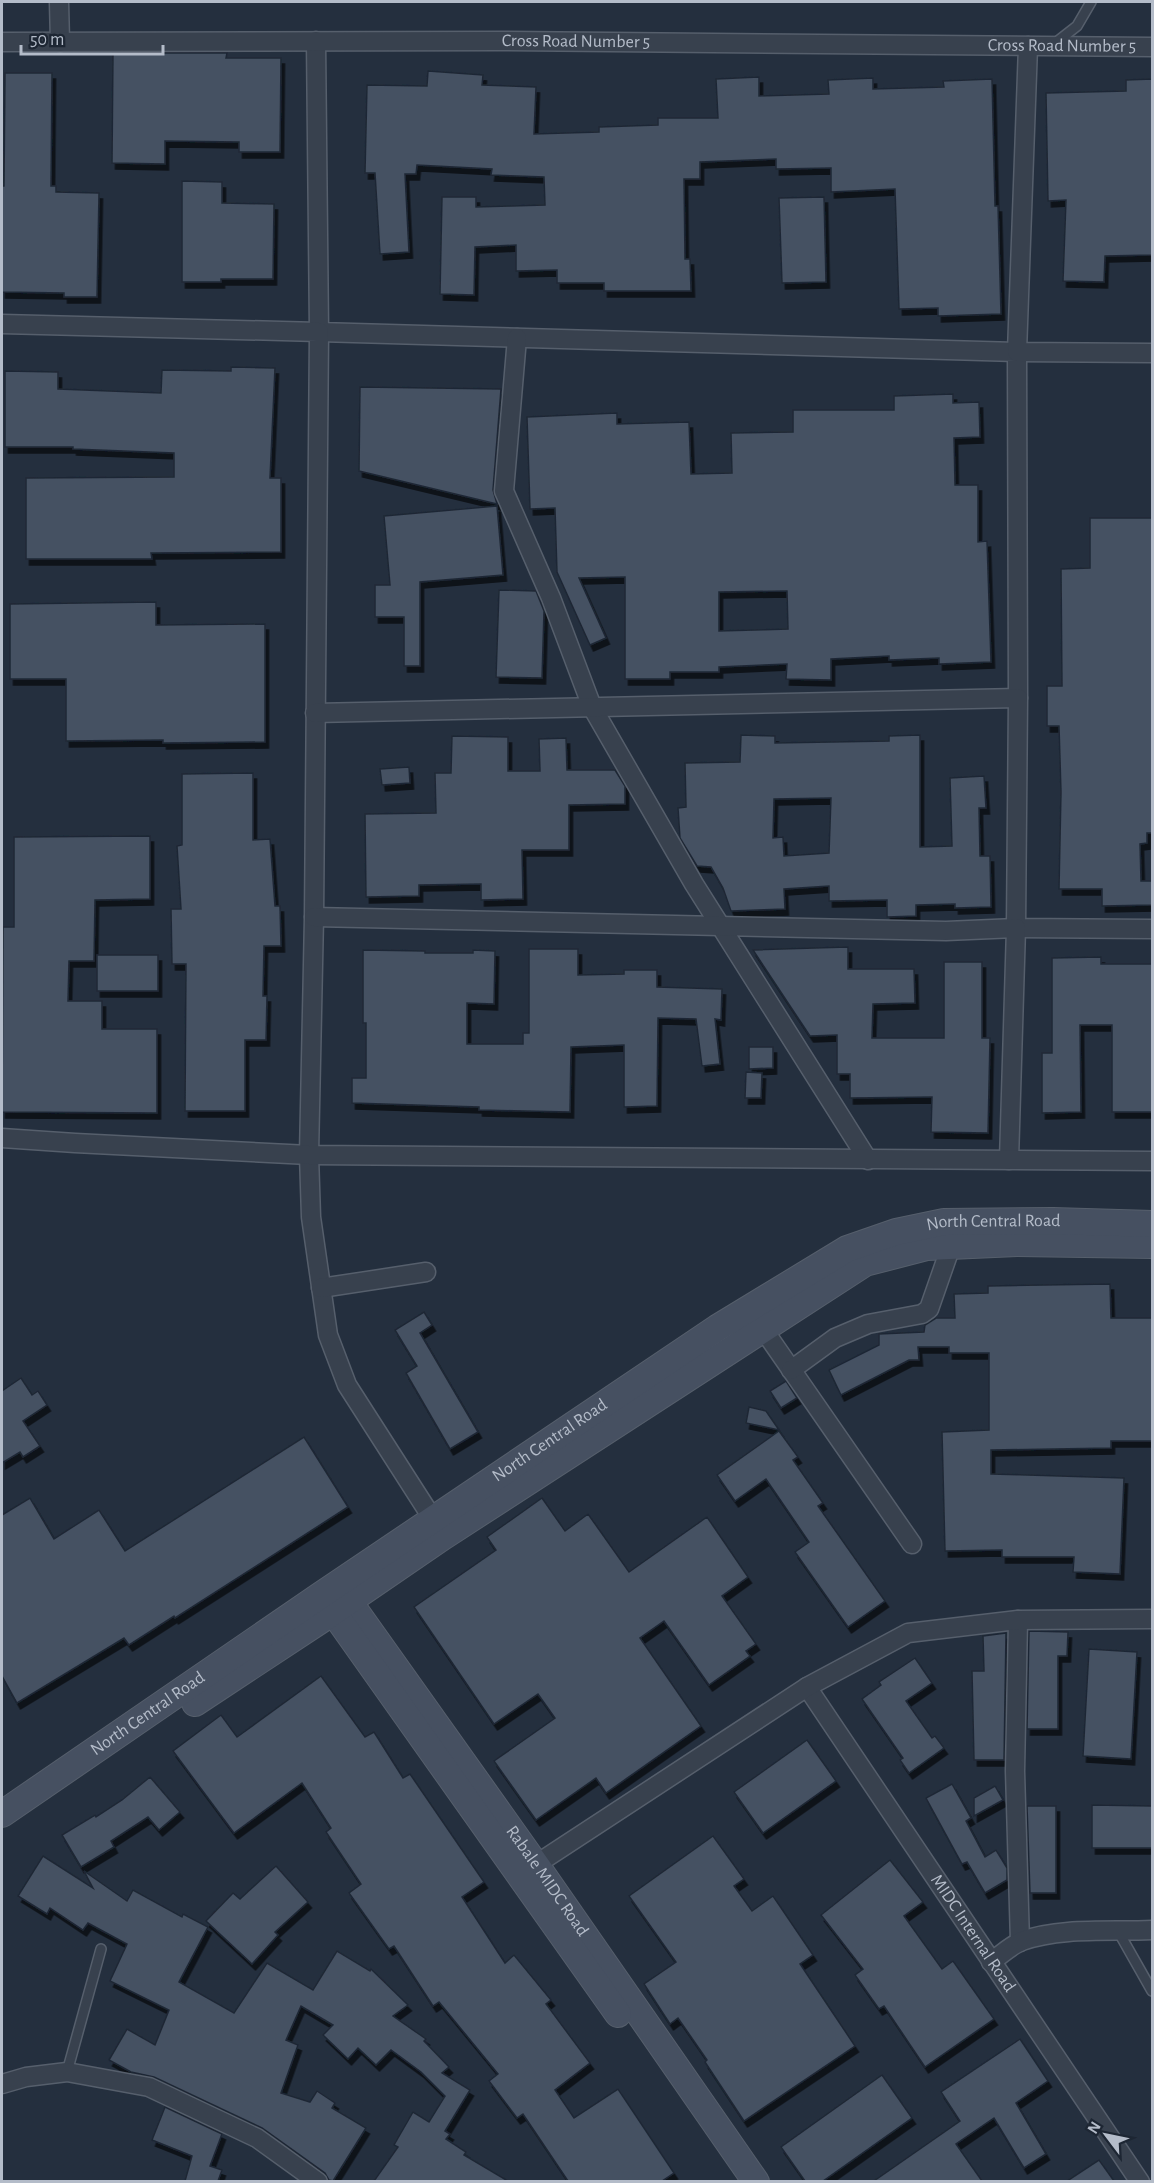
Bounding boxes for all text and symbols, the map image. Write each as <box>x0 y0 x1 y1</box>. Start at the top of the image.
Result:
scale bar <box>21 18 164 56</box>
text: 50 m <box>30 31 64 49</box>
street label: Cross Road Number 5 <box>502 32 650 51</box>
street label: Cross Road Number 5 <box>988 36 1136 56</box>
street label: North Central Road <box>925 1212 1061 1234</box>
street label: North Central Road <box>489 1396 611 1486</box>
street label: North Central Road <box>88 1668 208 1759</box>
street label: Rabale MIDC Road <box>502 1823 592 1940</box>
street label: MIDC Internal Road <box>927 1871 1019 1996</box>
north arrow <box>1076 2105 1136 2165</box>
text: N <box>1084 2119 1104 2137</box>

